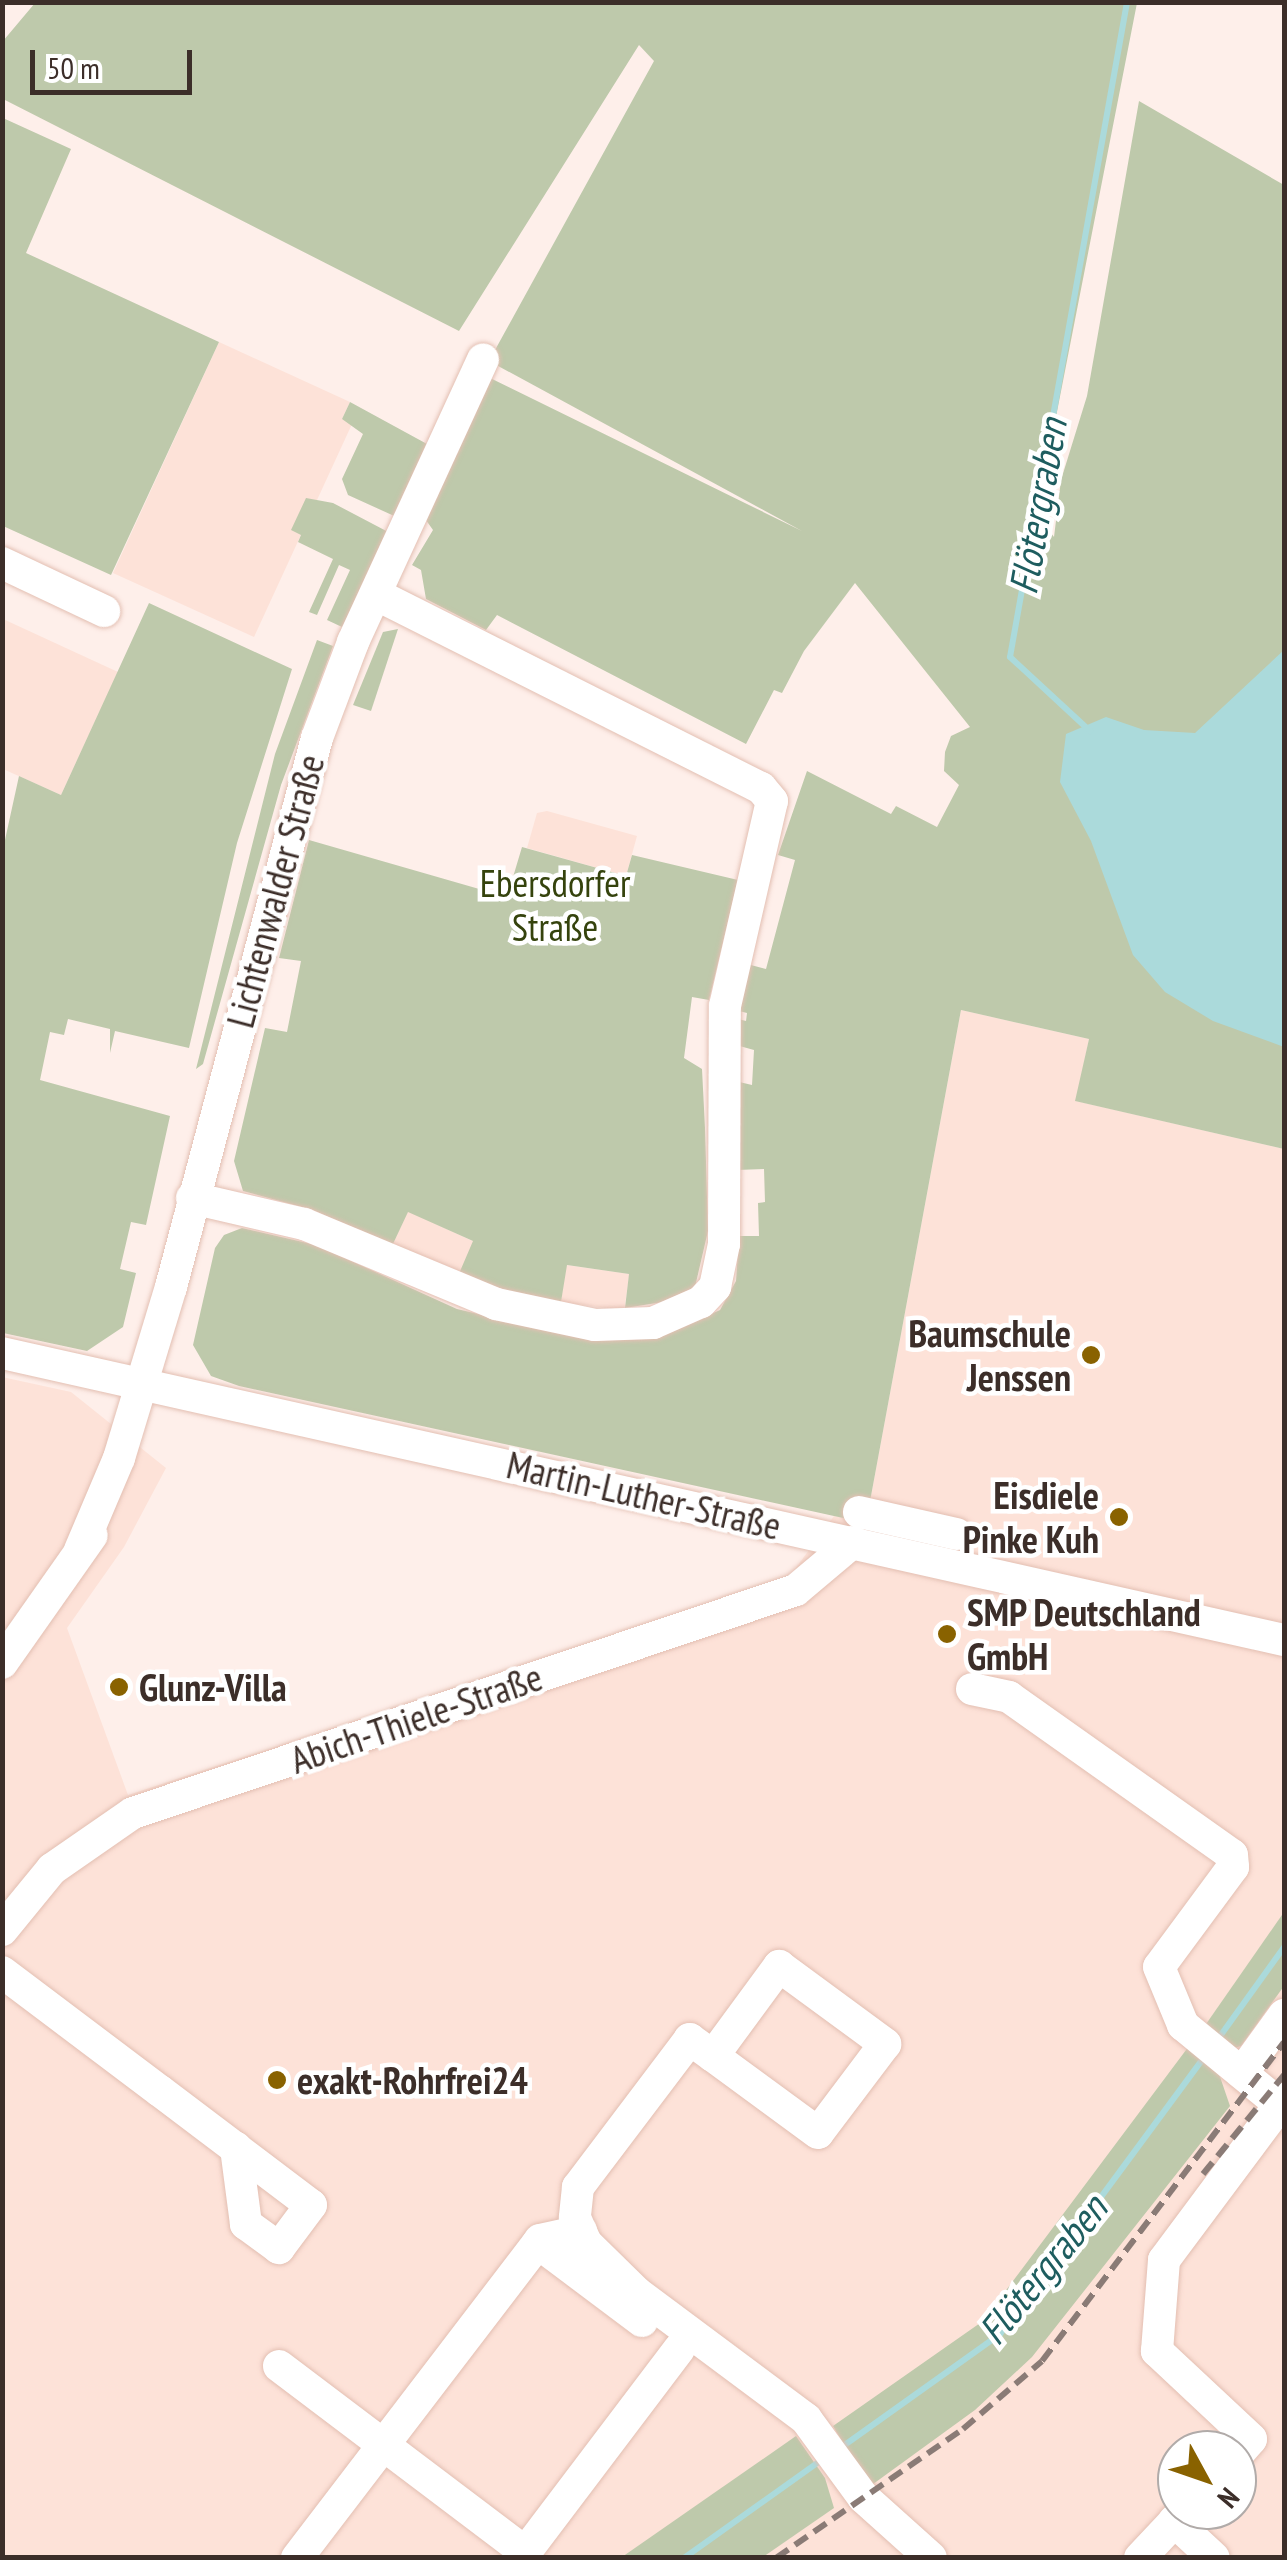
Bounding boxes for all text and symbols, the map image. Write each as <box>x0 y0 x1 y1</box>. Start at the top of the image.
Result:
scale bar <box>35 30 198 92</box>
text: 50 m <box>47 48 100 87</box>
water label: Flötergraben <box>998 415 1076 597</box>
street label: Lichtenwalder Straße <box>217 750 333 1032</box>
park label: Ebersdorfer Straße <box>480 860 630 949</box>
place label: Baumschule Jenssen <box>908 1310 1071 1400</box>
marker: Baumschule Jenssen <box>1080 1344 1102 1366</box>
street label: Martin-Luther-Straße <box>503 1441 785 1549</box>
place label: Eisdiele Pinke Kuh <box>963 1472 1099 1562</box>
marker: Eisdiele Pinke Kuh <box>1108 1506 1130 1528</box>
place label: SMP Deutschland GmbH <box>967 1589 1202 1678</box>
marker: SMP Deutschland GmbH <box>936 1623 958 1645</box>
street label: Abich-Thiele-Straße <box>284 1654 548 1782</box>
place label: Glunz-Villa <box>139 1664 287 1710</box>
marker: Glunz-Villa <box>108 1676 130 1698</box>
place label: exakt-Rohrfrei24 <box>297 2057 528 2103</box>
marker: exakt-Rohrfrei24 <box>266 2069 288 2091</box>
water label: Flötergraben <box>968 2185 1116 2353</box>
north arrow <box>1157 2430 1257 2530</box>
text: N <box>1210 2481 1248 2516</box>

